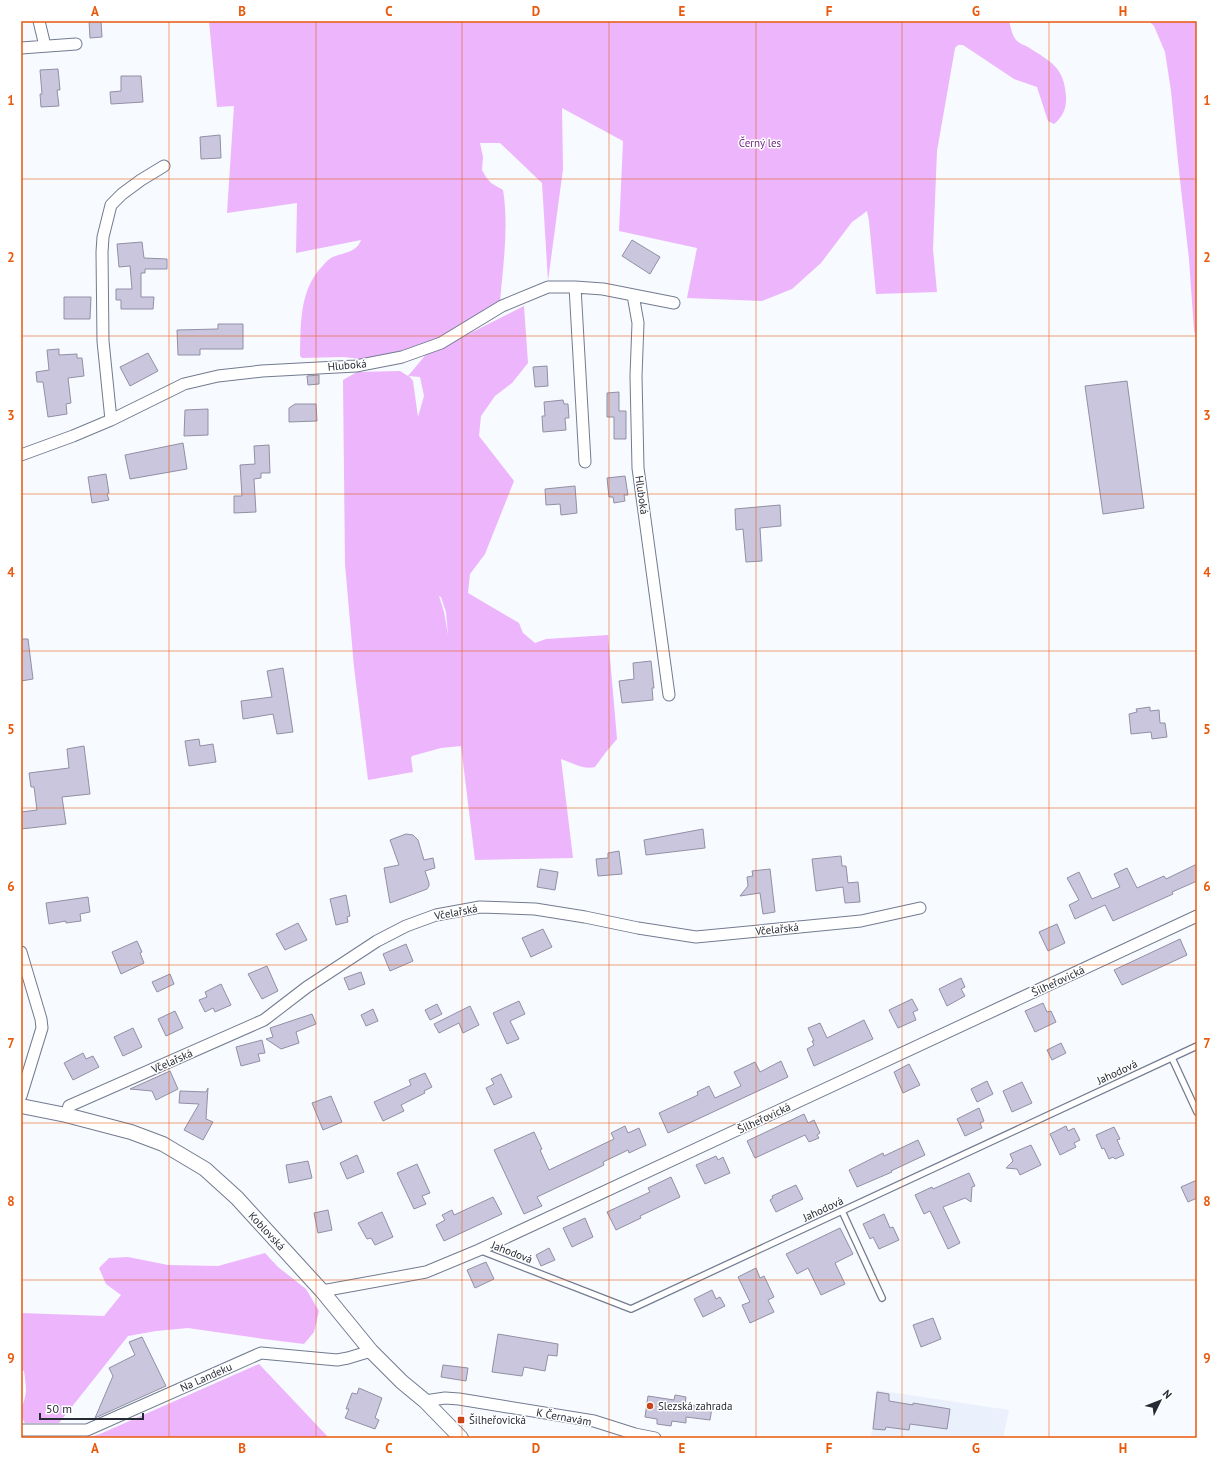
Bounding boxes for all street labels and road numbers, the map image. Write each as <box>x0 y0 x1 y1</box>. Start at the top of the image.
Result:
street label: Hluboká <box>327 356 367 374</box>
street label: Hluboká <box>632 475 652 515</box>
street label: Včelařská <box>432 901 479 923</box>
street label: Včelařská <box>754 920 799 938</box>
street label: Šilheřovická <box>1029 963 1087 999</box>
street label: Včelařská <box>148 1046 195 1077</box>
street label: Jahodová <box>1094 1057 1139 1088</box>
street label: Šilheřovická <box>735 1100 793 1136</box>
street label: Jahodová <box>800 1194 845 1225</box>
street label: Koblovská <box>246 1209 288 1253</box>
street label: Jahodová <box>488 1237 535 1266</box>
street label: Na Landeku <box>178 1359 234 1395</box>
street label: K Černavám <box>535 1405 593 1429</box>

